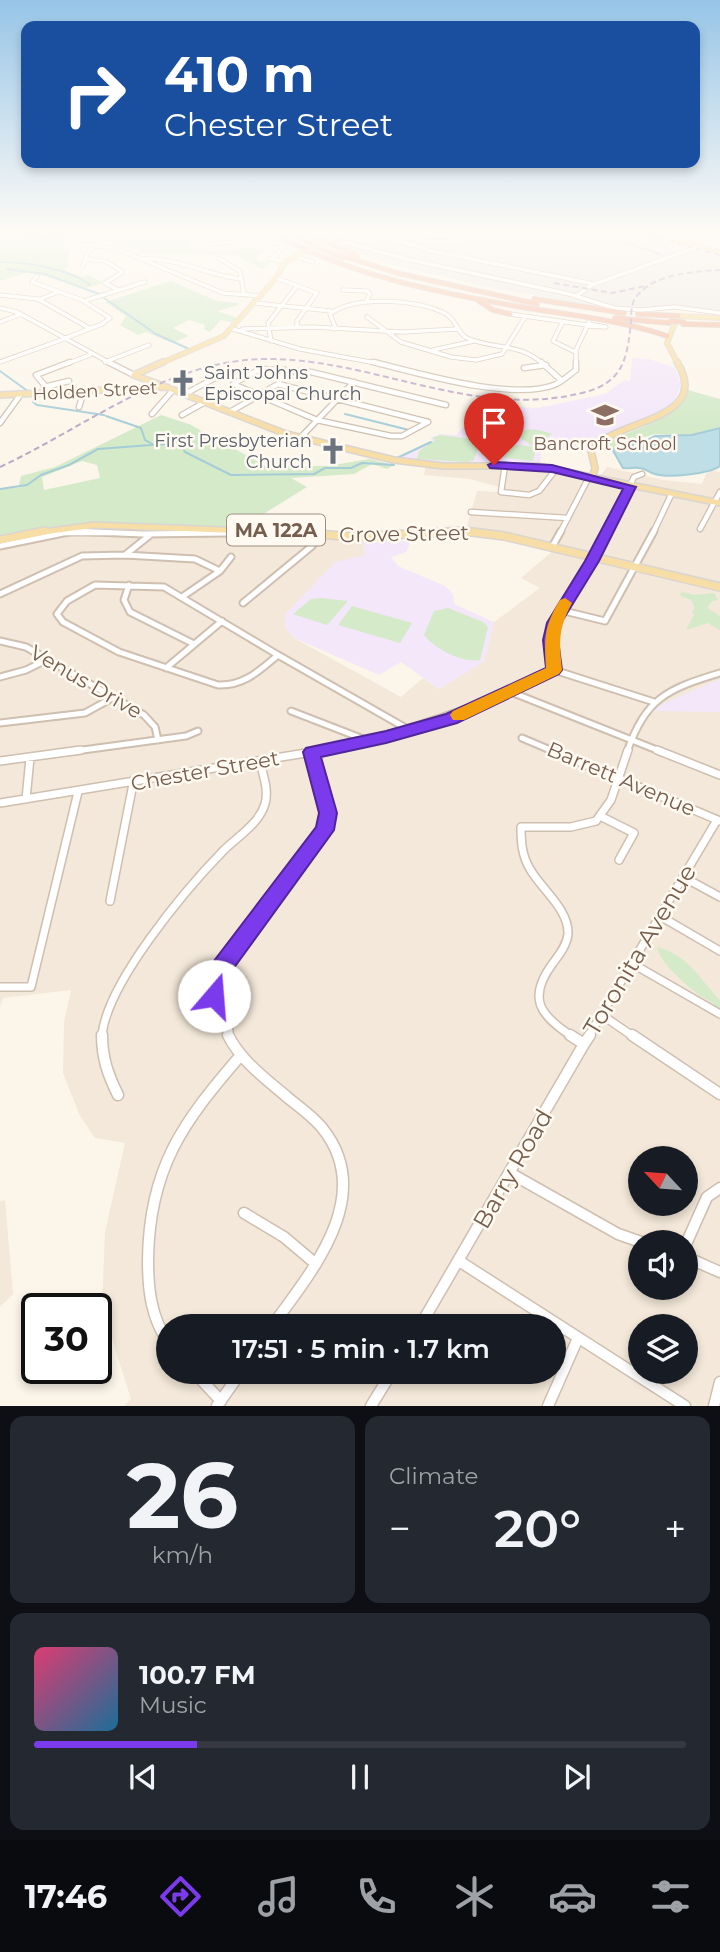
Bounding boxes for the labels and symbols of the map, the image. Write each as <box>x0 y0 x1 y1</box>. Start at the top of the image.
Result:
place label: Saint Johns Episcopal Church <box>204 362 362 405</box>
church icon: Saint Johns Episcopal Church <box>168 368 198 398</box>
street label: Holden Street <box>32 377 158 405</box>
pin <box>464 393 524 465</box>
school or university icon: Bancroft School <box>590 400 620 430</box>
place label: First Presbyterian Church <box>154 430 312 473</box>
place label: Bancroft School <box>533 433 677 455</box>
church icon: First Presbyterian Church <box>318 436 348 466</box>
road number: MA 122A <box>227 514 325 545</box>
street label: Grove Street <box>339 520 469 547</box>
street label: Venus Drive <box>26 639 147 724</box>
street label: Barrett Avenue <box>543 736 699 821</box>
street label: Chester Street <box>129 745 281 796</box>
street label: Toronita Avenue <box>577 859 702 1041</box>
position arrow <box>177 959 251 1033</box>
street label: Barry Road <box>467 1104 558 1234</box>
north arrow <box>628 1146 698 1216</box>
speed limit sign: 30 <box>21 1293 112 1384</box>

